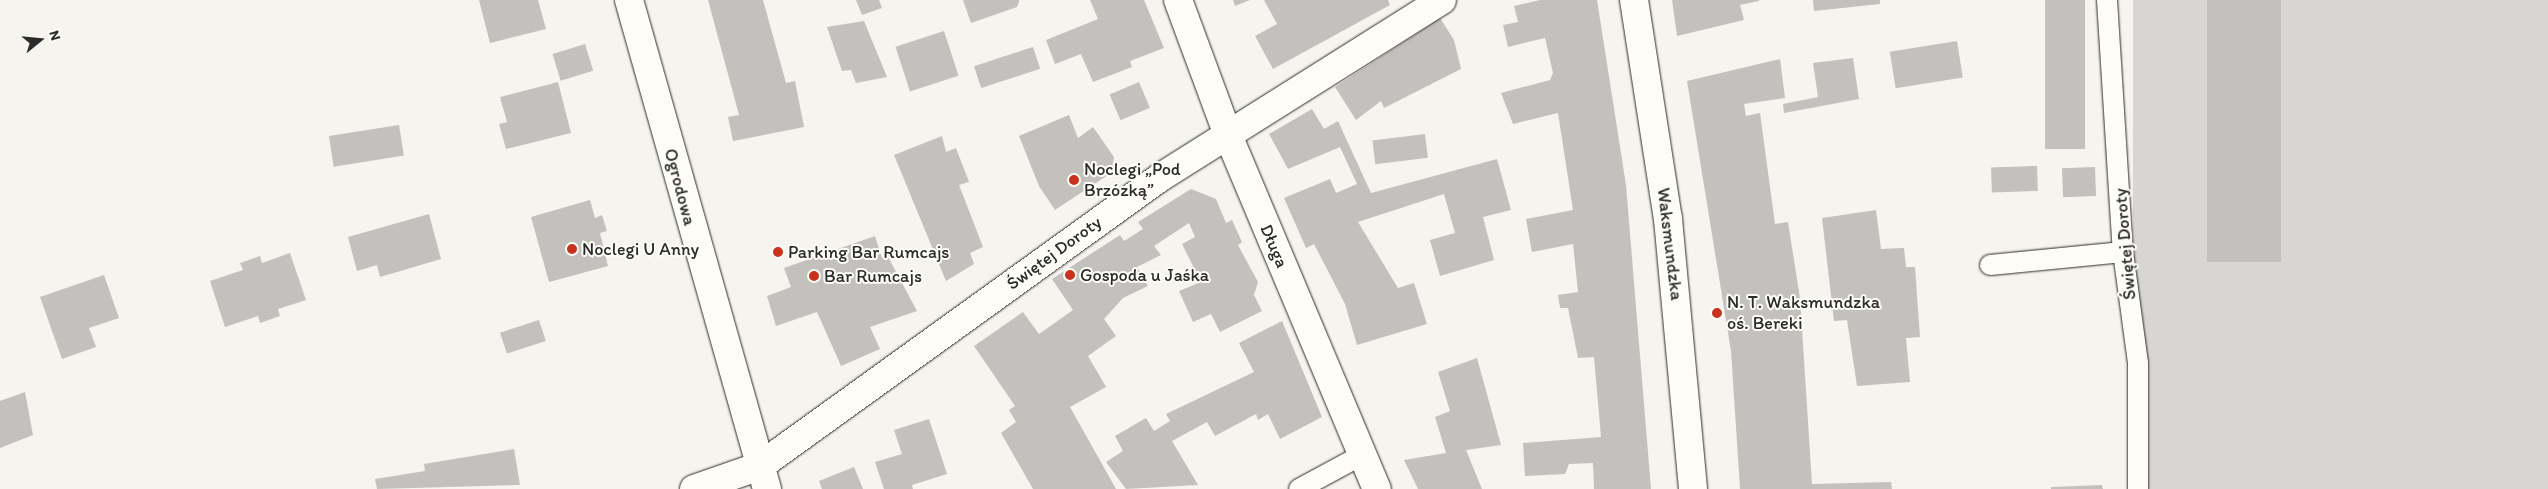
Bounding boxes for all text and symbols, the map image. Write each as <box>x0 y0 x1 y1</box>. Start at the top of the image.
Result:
north arrow <box>15 15 65 65</box>
text: N <box>45 28 64 42</box>
street label: Ogrodowa <box>659 146 701 228</box>
place label: Noclegi „Pod Brzózką” <box>1084 159 1181 202</box>
marker: Noclegi „Pod Brzózką” <box>1068 174 1080 186</box>
street label: Waksmundzka <box>1652 186 1688 302</box>
street label: Świętej Doroty <box>2109 187 2141 301</box>
street label: Świętej Doroty <box>1002 211 1106 295</box>
street label: Długa <box>1255 221 1293 271</box>
place label: Noclegi U Anny <box>582 238 699 260</box>
place label: Parking Bar Rumcajs <box>788 241 949 263</box>
marker: Noclegi U Anny <box>566 243 578 255</box>
marker: Parking Bar Rumcajs <box>772 246 784 258</box>
place label: Gospoda u Jaśka <box>1080 264 1209 286</box>
place label: Bar Rumcajs <box>824 265 922 287</box>
marker: Gospoda u Jaśka <box>1064 269 1076 281</box>
marker: Bar Rumcajs <box>808 270 820 282</box>
place label: N. T. Waksmundzka oś. Bereki <box>1727 292 1879 334</box>
marker: N. T. Waksmundzka oś. Bereki <box>1711 307 1723 319</box>

